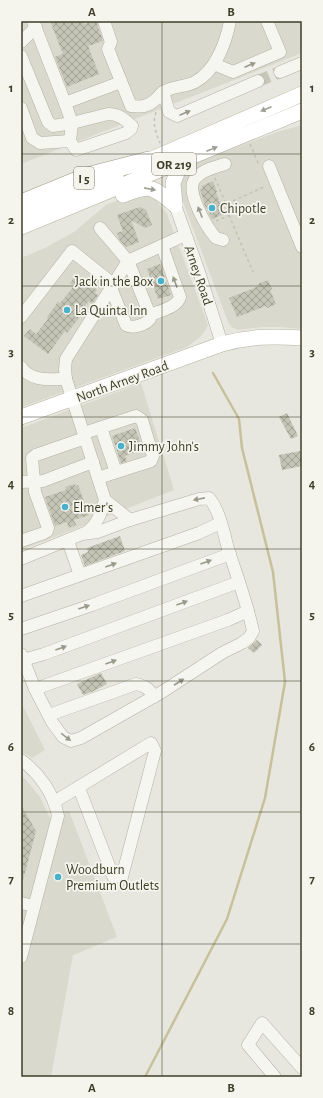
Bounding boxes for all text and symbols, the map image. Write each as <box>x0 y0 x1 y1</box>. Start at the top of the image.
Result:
text: A <box>88 6 96 19</box>
text: B <box>227 6 235 19</box>
one-way arrow <box>244 62 256 68</box>
text: 1 <box>9 82 13 95</box>
text: 1 <box>310 82 314 95</box>
one-way arrow <box>260 107 272 113</box>
one-way arrow <box>179 109 191 115</box>
one-way arrow <box>206 146 217 152</box>
road number: OR 219 <box>152 153 196 175</box>
road number: I 5 <box>74 167 94 189</box>
one-way arrow <box>144 187 156 193</box>
place label: Chipotle <box>220 202 266 216</box>
marker: Chipotle <box>207 203 217 213</box>
one-way arrow <box>196 205 202 217</box>
text: 2 <box>8 214 14 227</box>
text: 2 <box>309 214 315 227</box>
street label: Arney Road <box>181 244 215 307</box>
place label: Jack in the Box <box>75 275 153 289</box>
one-way arrow <box>172 275 178 287</box>
marker: Jack in the Box <box>156 276 166 286</box>
place label: La Quinta Inn <box>75 304 147 318</box>
marker: La Quinta Inn <box>62 305 72 315</box>
text: 3 <box>8 346 14 359</box>
text: 3 <box>309 346 315 359</box>
street label: North Arney Road <box>74 359 170 405</box>
place label: Jimmy John's <box>129 440 199 454</box>
marker: Jimmy John's <box>116 441 126 451</box>
text: 4 <box>8 478 15 491</box>
text: 4 <box>309 478 316 491</box>
one-way arrow <box>193 497 205 503</box>
place label: Elmer's <box>73 501 113 515</box>
marker: Elmer's <box>60 502 70 512</box>
one-way arrow <box>201 559 213 565</box>
one-way arrow <box>105 562 117 568</box>
one-way arrow <box>177 600 189 606</box>
one-way arrow <box>79 604 91 610</box>
text: 5 <box>8 609 14 622</box>
text: 5 <box>309 609 315 622</box>
one-way arrow <box>55 645 67 651</box>
one-way arrow <box>106 658 118 664</box>
one-way arrow <box>173 678 184 685</box>
one-way arrow <box>60 733 71 741</box>
text: 6 <box>8 741 14 754</box>
text: 6 <box>309 741 315 754</box>
place label: Woodburn Premium Outlets <box>66 863 159 893</box>
marker: Woodburn Premium Outlets <box>53 872 63 882</box>
text: 7 <box>8 873 14 886</box>
text: 7 <box>309 873 315 886</box>
text: 8 <box>8 1005 14 1018</box>
text: 8 <box>309 1005 315 1018</box>
text: A <box>88 1082 96 1095</box>
text: B <box>227 1082 235 1095</box>

